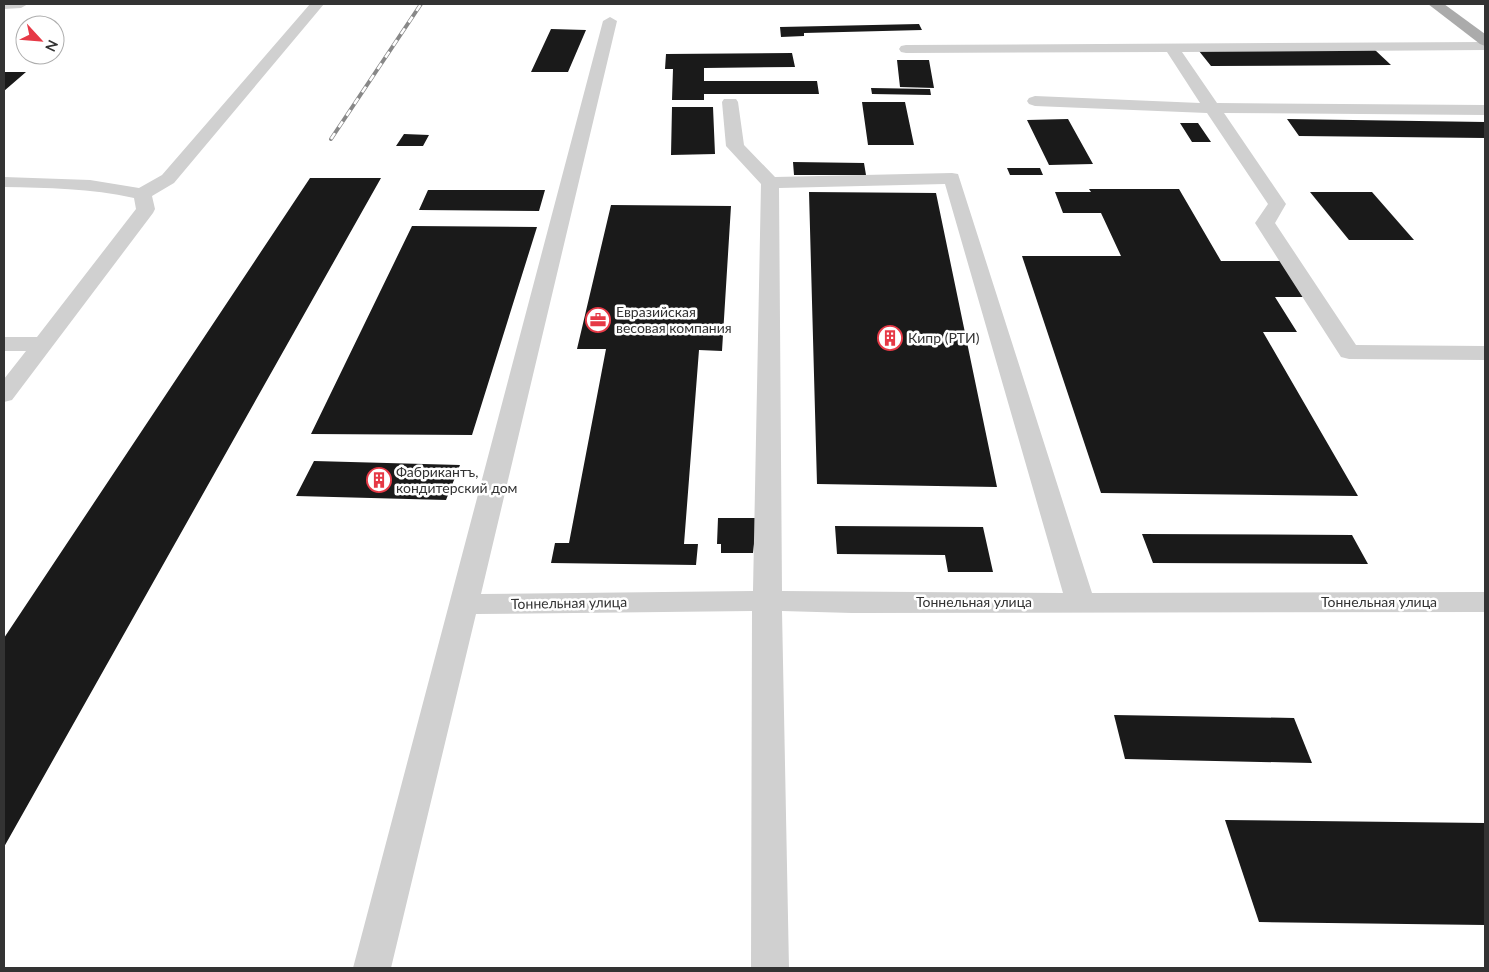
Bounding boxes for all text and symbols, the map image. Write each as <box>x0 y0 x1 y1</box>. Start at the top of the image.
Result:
north arrow <box>15 15 65 65</box>
text: N <box>42 37 62 54</box>
place label: Евразийская весовая компания <box>616 303 732 336</box>
office icon: Евразийская весовая компания <box>585 307 611 333</box>
building icon: Кипр (РТИ) <box>877 325 903 351</box>
place label: Кипр (РТИ) <box>908 329 980 346</box>
place label: Фабрикантъ, кондитерский дом <box>396 463 518 496</box>
building icon: Фабрикантъ, кондитерский дом <box>366 467 392 493</box>
street label: Тоннельная улица <box>511 593 627 612</box>
street label: Тоннельная улица <box>916 593 1032 610</box>
street label: Тоннельная улица <box>1321 593 1437 610</box>

